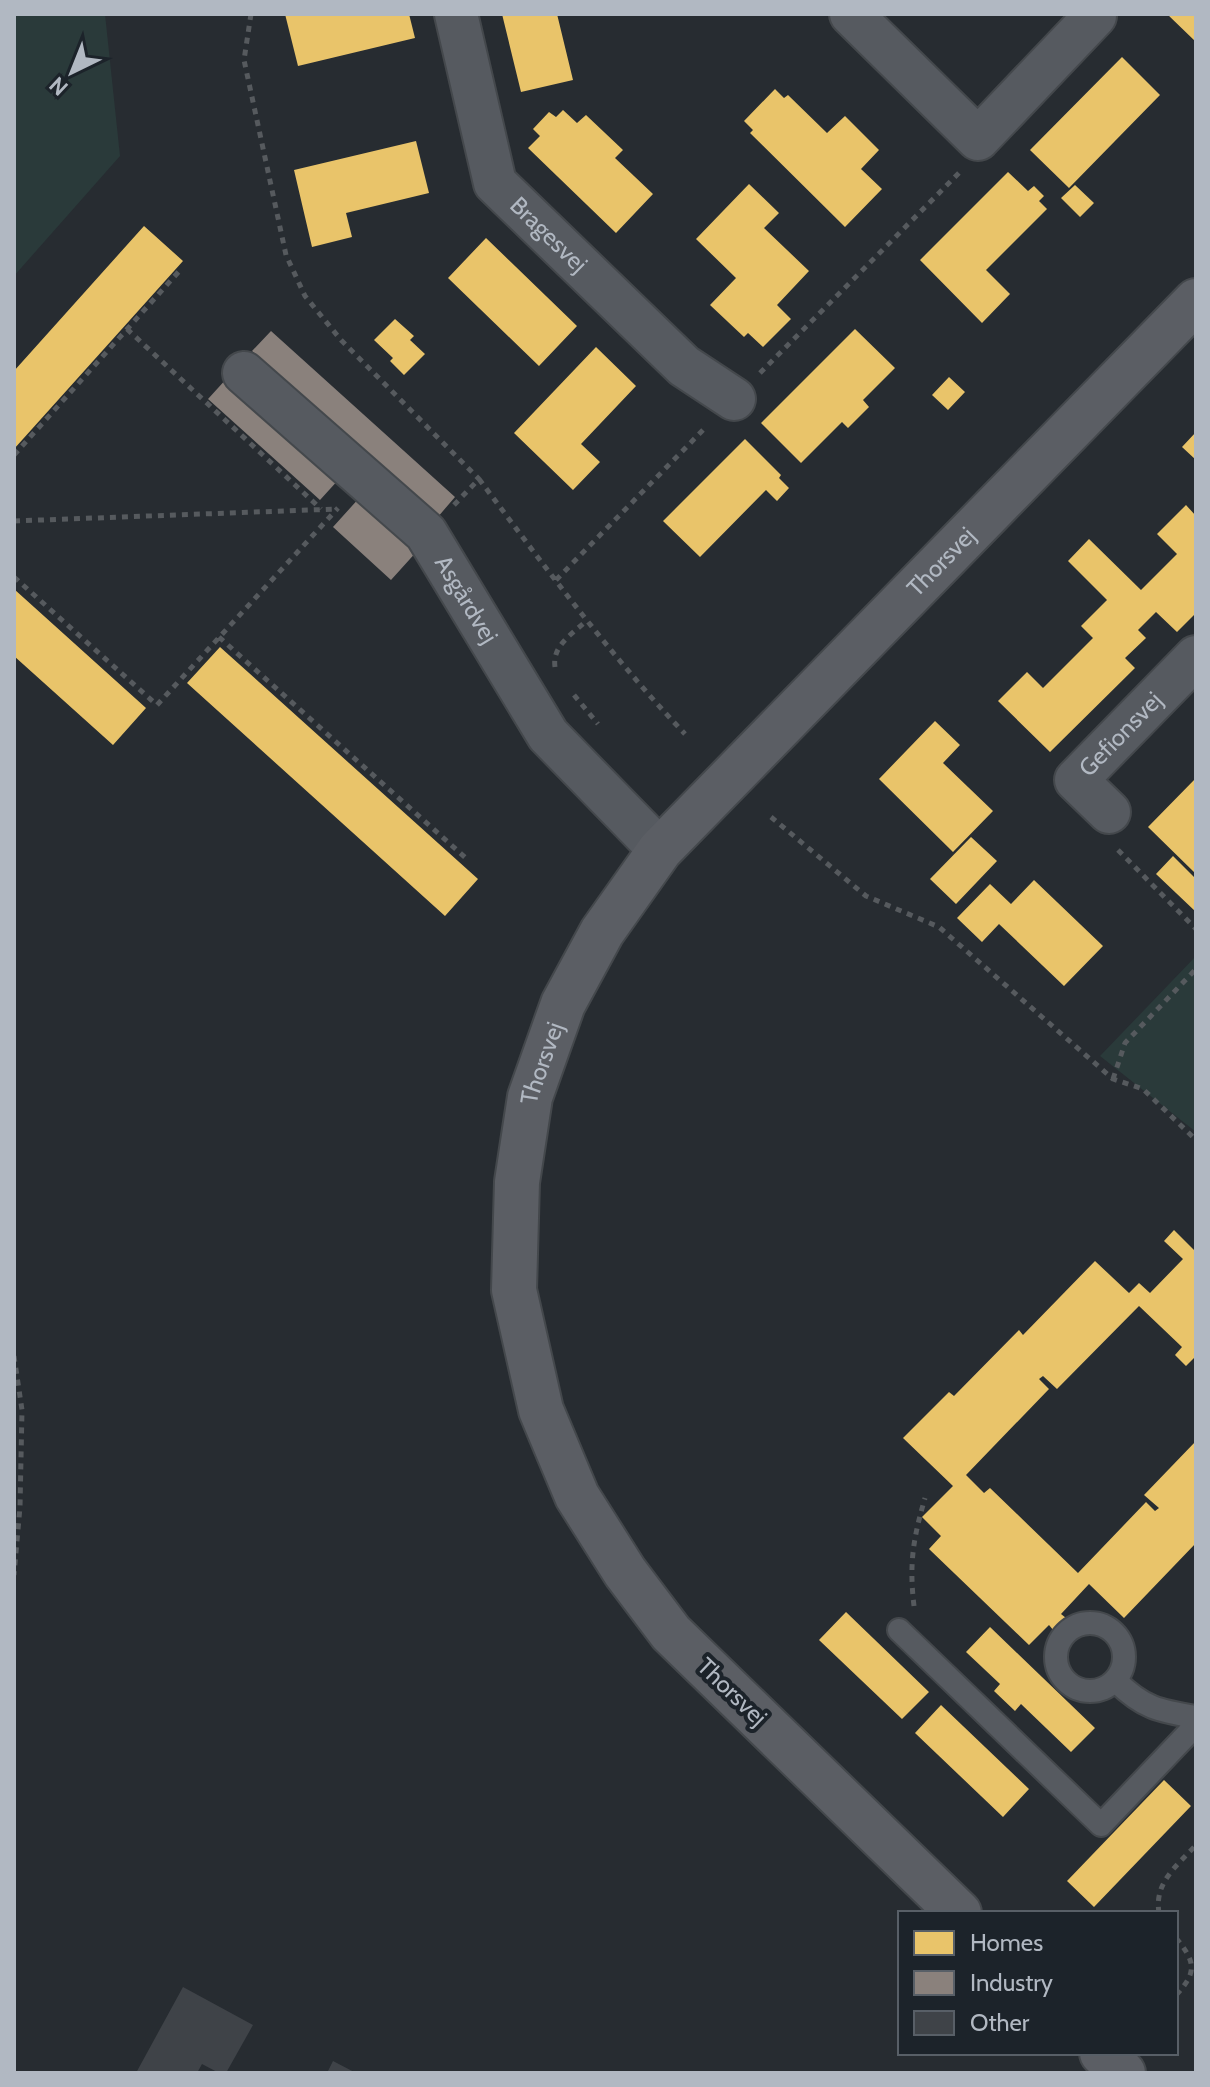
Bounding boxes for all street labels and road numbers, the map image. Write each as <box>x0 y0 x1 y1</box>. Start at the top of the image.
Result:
street label: Bragesvej <box>504 191 594 278</box>
street label: Thorsvej <box>901 521 981 602</box>
street label: Asgårdvej <box>429 550 504 649</box>
street label: Gefionsvej <box>1073 685 1168 782</box>
street label: Thorsvej <box>514 1018 569 1106</box>
street label: Thorsvej <box>692 1652 773 1732</box>

